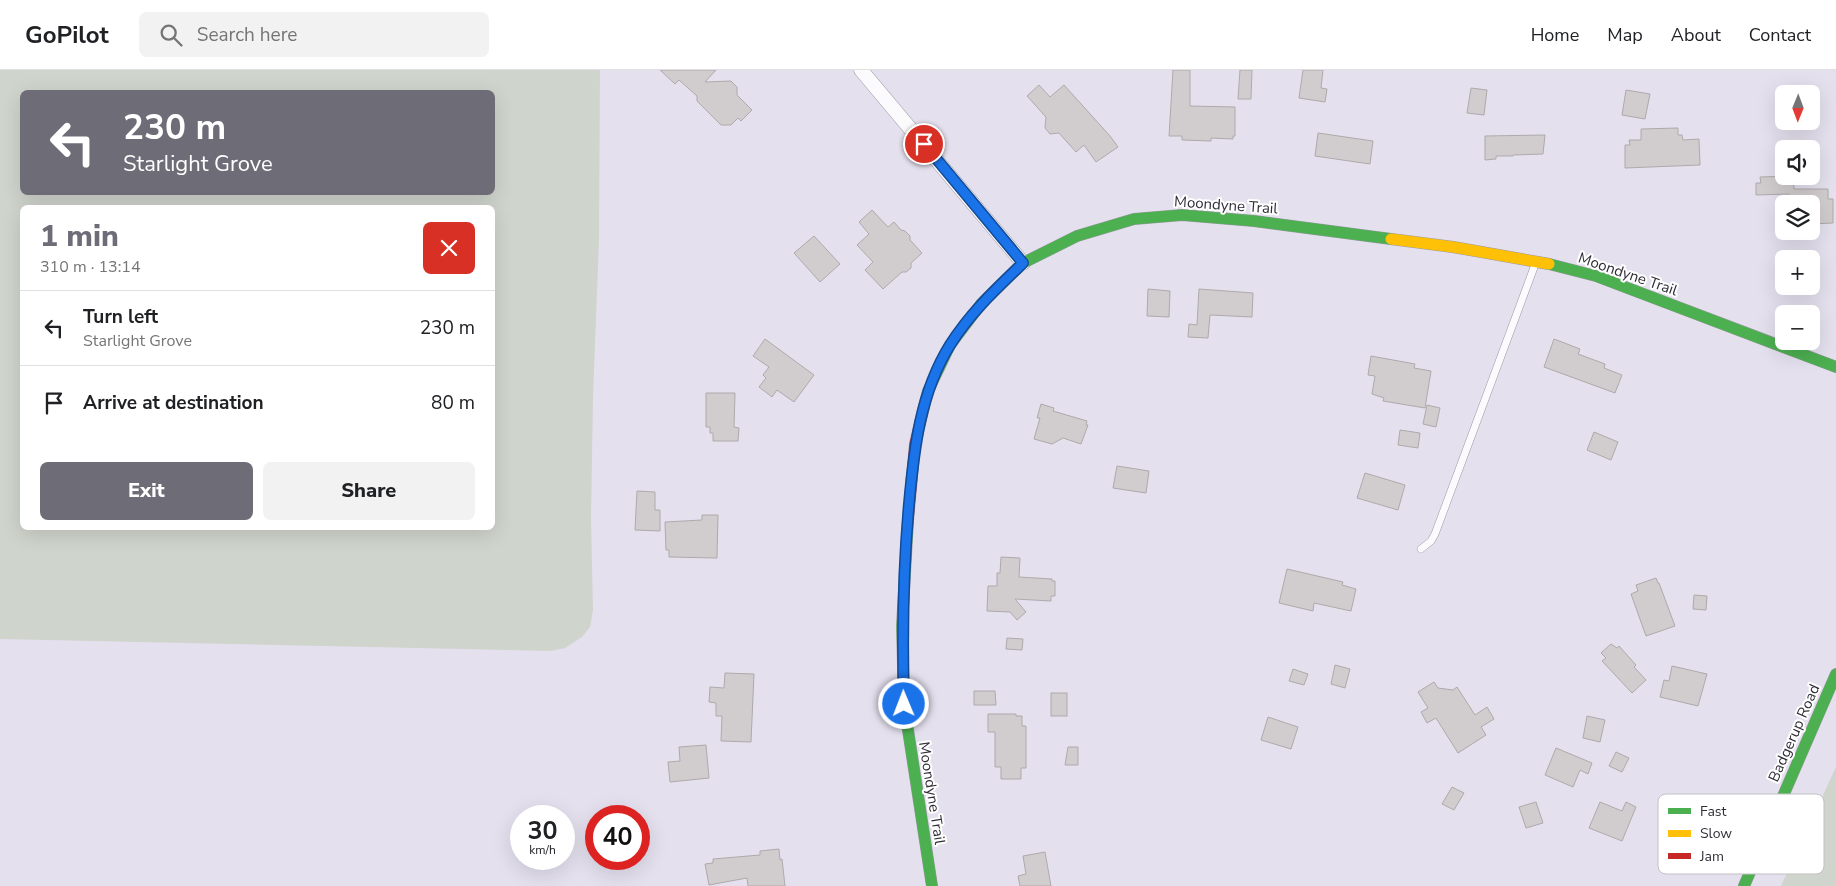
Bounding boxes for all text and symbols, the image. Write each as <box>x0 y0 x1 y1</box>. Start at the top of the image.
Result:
search box <box>139 12 489 57</box>
text: GoPilot <box>25 19 109 51</box>
icon: search <box>157 21 185 49</box>
text: Search here <box>197 22 297 48</box>
text: Home <box>1531 23 1579 47</box>
text: Map <box>1607 23 1643 47</box>
text: About <box>1671 23 1721 47</box>
text: Contact <box>1749 23 1811 47</box>
north arrow <box>1775 85 1820 130</box>
map controls <box>1775 85 1820 350</box>
text: 230 m <box>123 104 226 151</box>
icon: left <box>40 110 105 175</box>
pin <box>903 123 945 165</box>
icon: arrive <box>910 130 938 158</box>
button: sound <box>1775 140 1820 185</box>
text: Starlight Grove <box>123 149 273 179</box>
street label: Moondyne Trail <box>1173 191 1279 219</box>
button: layers <box>1775 195 1820 240</box>
text: 1 min <box>40 216 119 257</box>
button: close <box>423 222 475 274</box>
street label: Moondyne Trail <box>1576 248 1681 301</box>
button: + <box>1775 250 1820 295</box>
text: 310 m · 13:14 <box>40 256 141 278</box>
text: Turn left <box>83 304 158 330</box>
button: − <box>1775 305 1820 350</box>
icon: left <box>40 314 68 342</box>
text: 230 m <box>420 315 475 341</box>
text: Starlight Grove <box>83 330 192 352</box>
icon: arrive <box>40 389 68 417</box>
text: Arrive at destination <box>83 390 264 416</box>
text: 80 m <box>431 390 475 416</box>
button: Exit <box>40 462 253 520</box>
button: Share <box>263 462 475 520</box>
position arrow <box>877 677 929 729</box>
street label: Badgerup Road <box>1764 681 1824 785</box>
street label: Moondyne Trail <box>914 740 950 846</box>
legend <box>1658 794 1824 874</box>
text: Fast <box>1700 802 1726 821</box>
speed limit sign: 40 <box>585 805 650 870</box>
text: 30 <box>527 814 558 848</box>
text: Slow <box>1700 824 1732 843</box>
text: km/h <box>529 842 556 858</box>
text: Jam <box>1699 847 1724 866</box>

